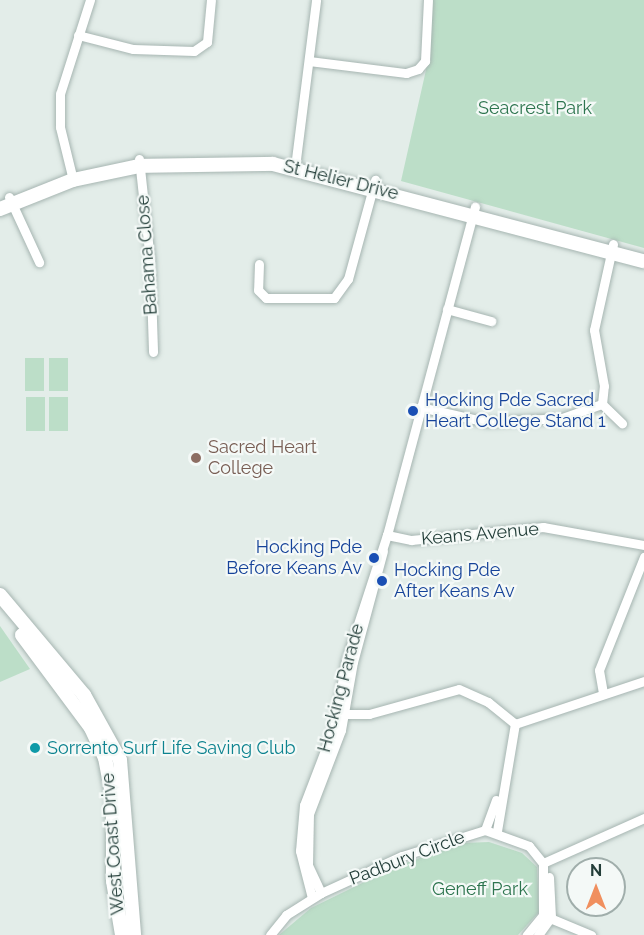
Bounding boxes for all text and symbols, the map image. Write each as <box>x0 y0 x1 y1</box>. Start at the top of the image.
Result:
park label: Seacrest Park <box>478 97 592 119</box>
street label: St Helier Drive <box>281 155 401 205</box>
street label: Bahama Close <box>132 194 162 316</box>
place label: Hocking Pde Sacred Heart College Stand 1 <box>425 390 606 432</box>
marker: Hocking Pde Sacred Heart College Stand 1 <box>406 404 420 418</box>
place label: Sacred Heart College <box>208 437 317 480</box>
marker: Sacred Heart College <box>189 451 203 465</box>
street label: Keans Avenue <box>420 518 540 550</box>
place label: Hocking Pde Before Keans Av <box>226 537 362 580</box>
marker: Hocking Pde Before Keans Av <box>367 551 381 565</box>
place label: Hocking Pde After Keans Av <box>394 560 516 602</box>
marker: Hocking Pde After Keans Av <box>375 574 389 588</box>
street label: Hocking Parade <box>313 621 369 755</box>
place label: Sorrento Surf Life Saving Club <box>47 737 296 759</box>
marker: Sorrento Surf Life Saving Club <box>28 741 42 755</box>
street label: West Coast Drive <box>97 772 129 916</box>
street label: Padbury Circle <box>346 826 468 890</box>
north arrow <box>566 857 626 917</box>
text: N <box>590 861 602 880</box>
park label: Geneff Park <box>432 878 528 900</box>

